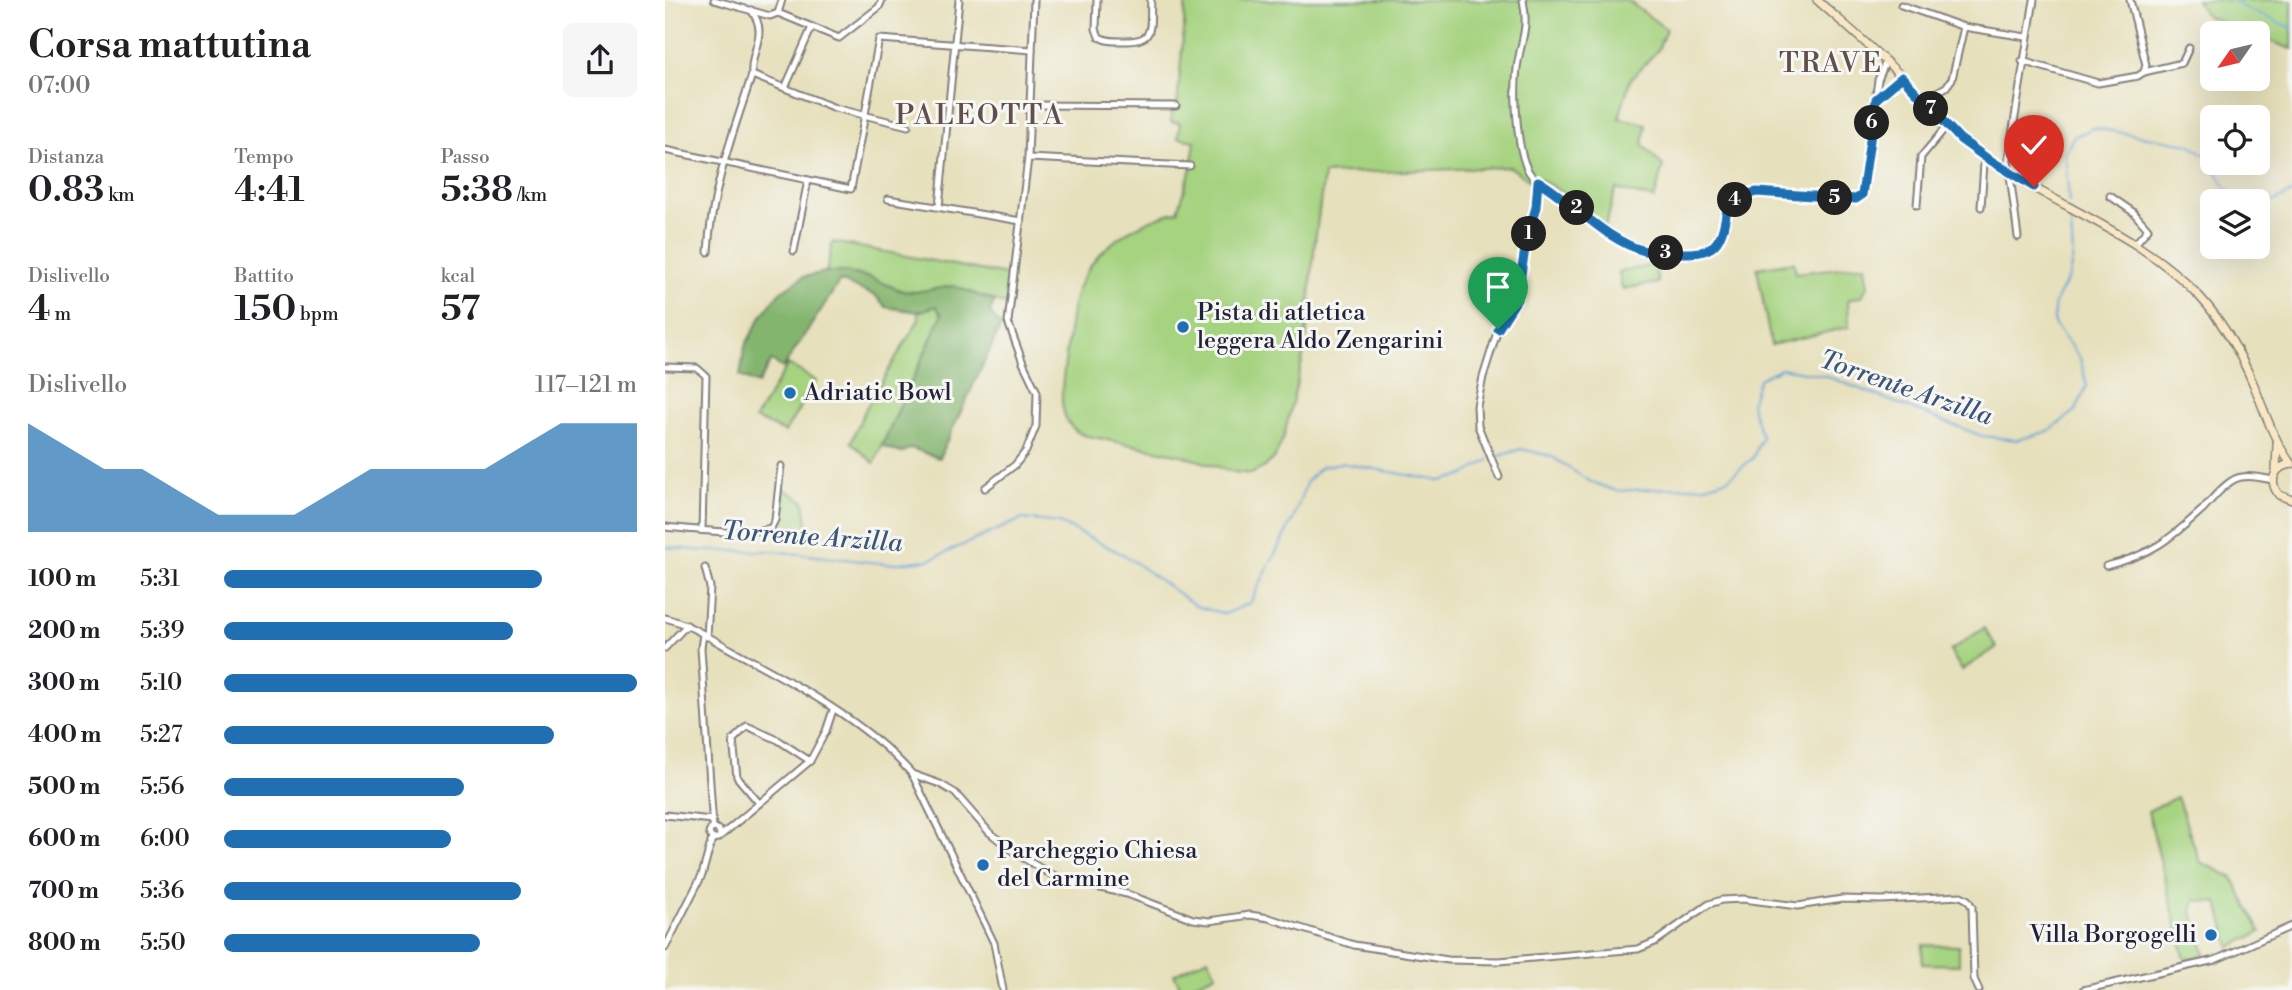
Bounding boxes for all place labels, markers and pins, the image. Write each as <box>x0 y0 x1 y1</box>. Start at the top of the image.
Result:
pin: 7 <box>1913 92 1949 126</box>
pin: 6 <box>1855 106 1889 140</box>
pin <box>2004 115 2064 187</box>
pin: 5 <box>1817 180 1853 216</box>
pin: 4 <box>1717 182 1753 218</box>
pin: 2 <box>1559 190 1595 226</box>
pin: 1 <box>1511 216 1547 252</box>
pin: 3 <box>1649 236 1683 270</box>
pin <box>1468 257 1528 329</box>
place label: Pista di atletica leggera Aldo Zengarini <box>1197 298 1444 356</box>
marker: Pista di atletica leggera Aldo Zengarini <box>1175 319 1191 335</box>
place label: Adriatic Bowl <box>803 378 952 408</box>
marker: Adriatic Bowl <box>782 385 798 401</box>
place label: Parcheggio Chiesa del Carmine <box>997 836 1198 894</box>
marker: Parcheggio Chiesa del Carmine <box>975 857 991 873</box>
place label: Villa Borgogelli <box>2028 920 2197 950</box>
marker: Villa Borgogelli <box>2203 927 2219 943</box>

